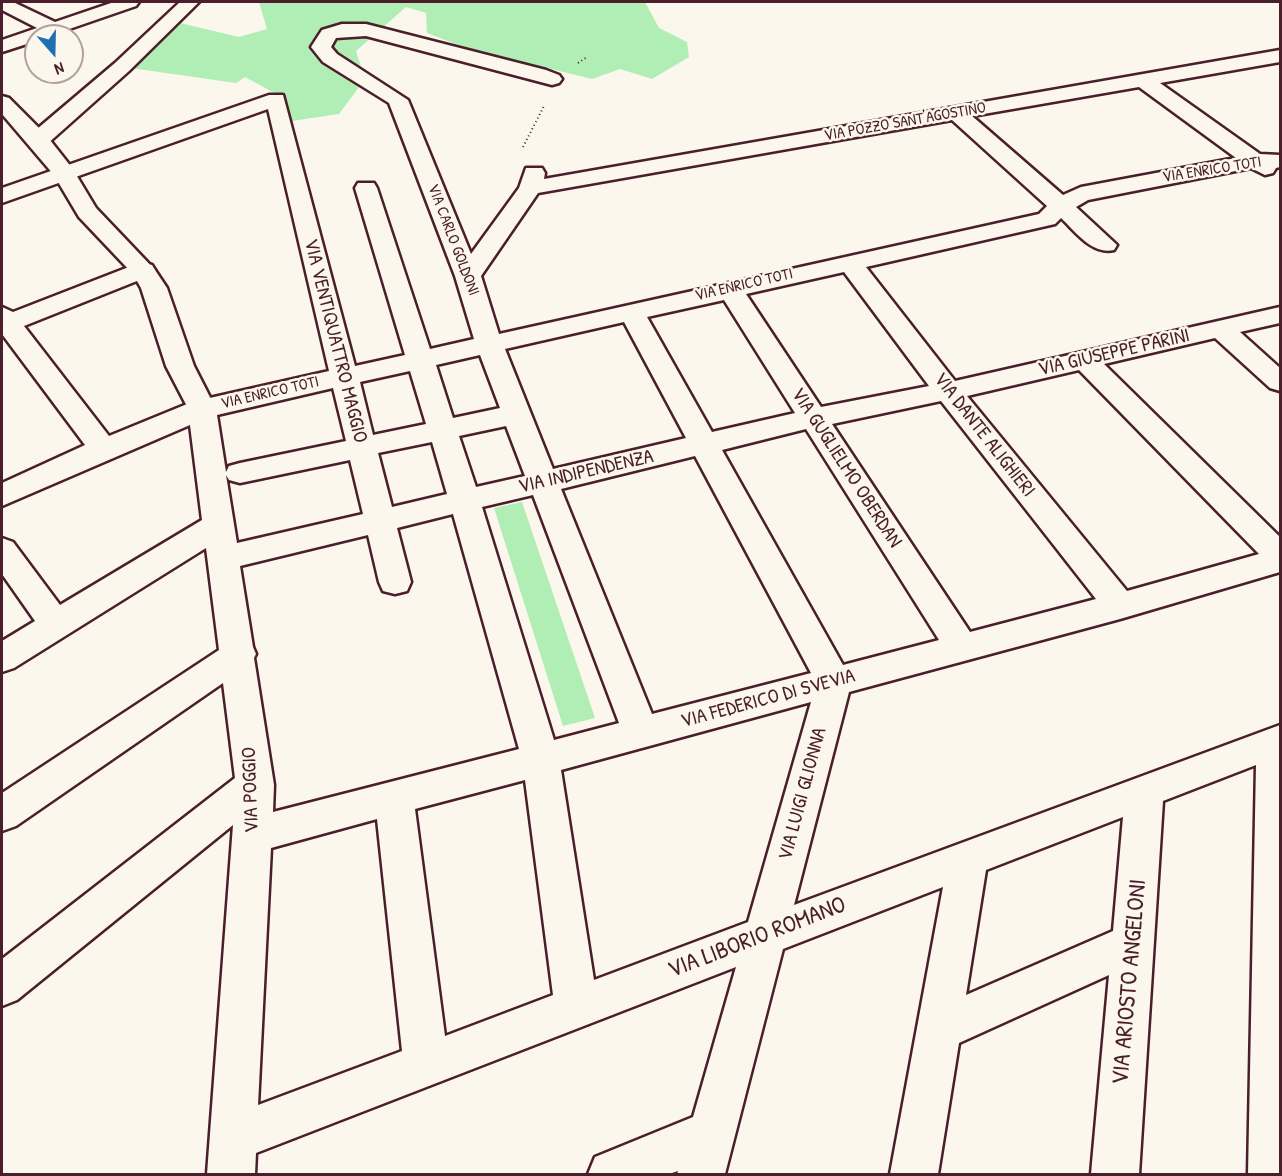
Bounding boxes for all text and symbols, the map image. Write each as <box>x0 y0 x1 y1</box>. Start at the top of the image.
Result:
north arrow <box>24 24 84 84</box>
text: N <box>52 57 67 81</box>
street label: VIA POZZO SANT'AGOSTINO <box>823 98 987 146</box>
street label: VIA ENRICO TOTI <box>1161 153 1263 187</box>
street label: VIA CARLO GOLDONI <box>423 182 483 298</box>
street label: VIA VENTIQUATTRO MAGGIO <box>298 237 372 445</box>
street label: VIA ENRICO TOTI <box>693 264 795 306</box>
street label: VIA GIUSEPPE PARINI <box>1036 324 1192 382</box>
street label: VIA DANTE ALIGHIERI <box>928 368 1040 502</box>
street label: VIA ENRICO TOTI <box>219 372 321 414</box>
street label: VIA GUGLIELMO OBERDAN <box>785 384 907 552</box>
street label: VIA INDIPENDENZA <box>516 445 656 499</box>
street label: VIA FEDERICO DI SVEVIA <box>678 664 858 734</box>
street label: VIA LUIGI GLIONNA <box>774 725 832 863</box>
street label: VIA POGGIO <box>238 747 264 833</box>
street label: VIA ARIOSTO ANGELONI <box>1107 878 1153 1086</box>
street label: VIA LIBORIO ROMANO <box>664 891 850 985</box>

